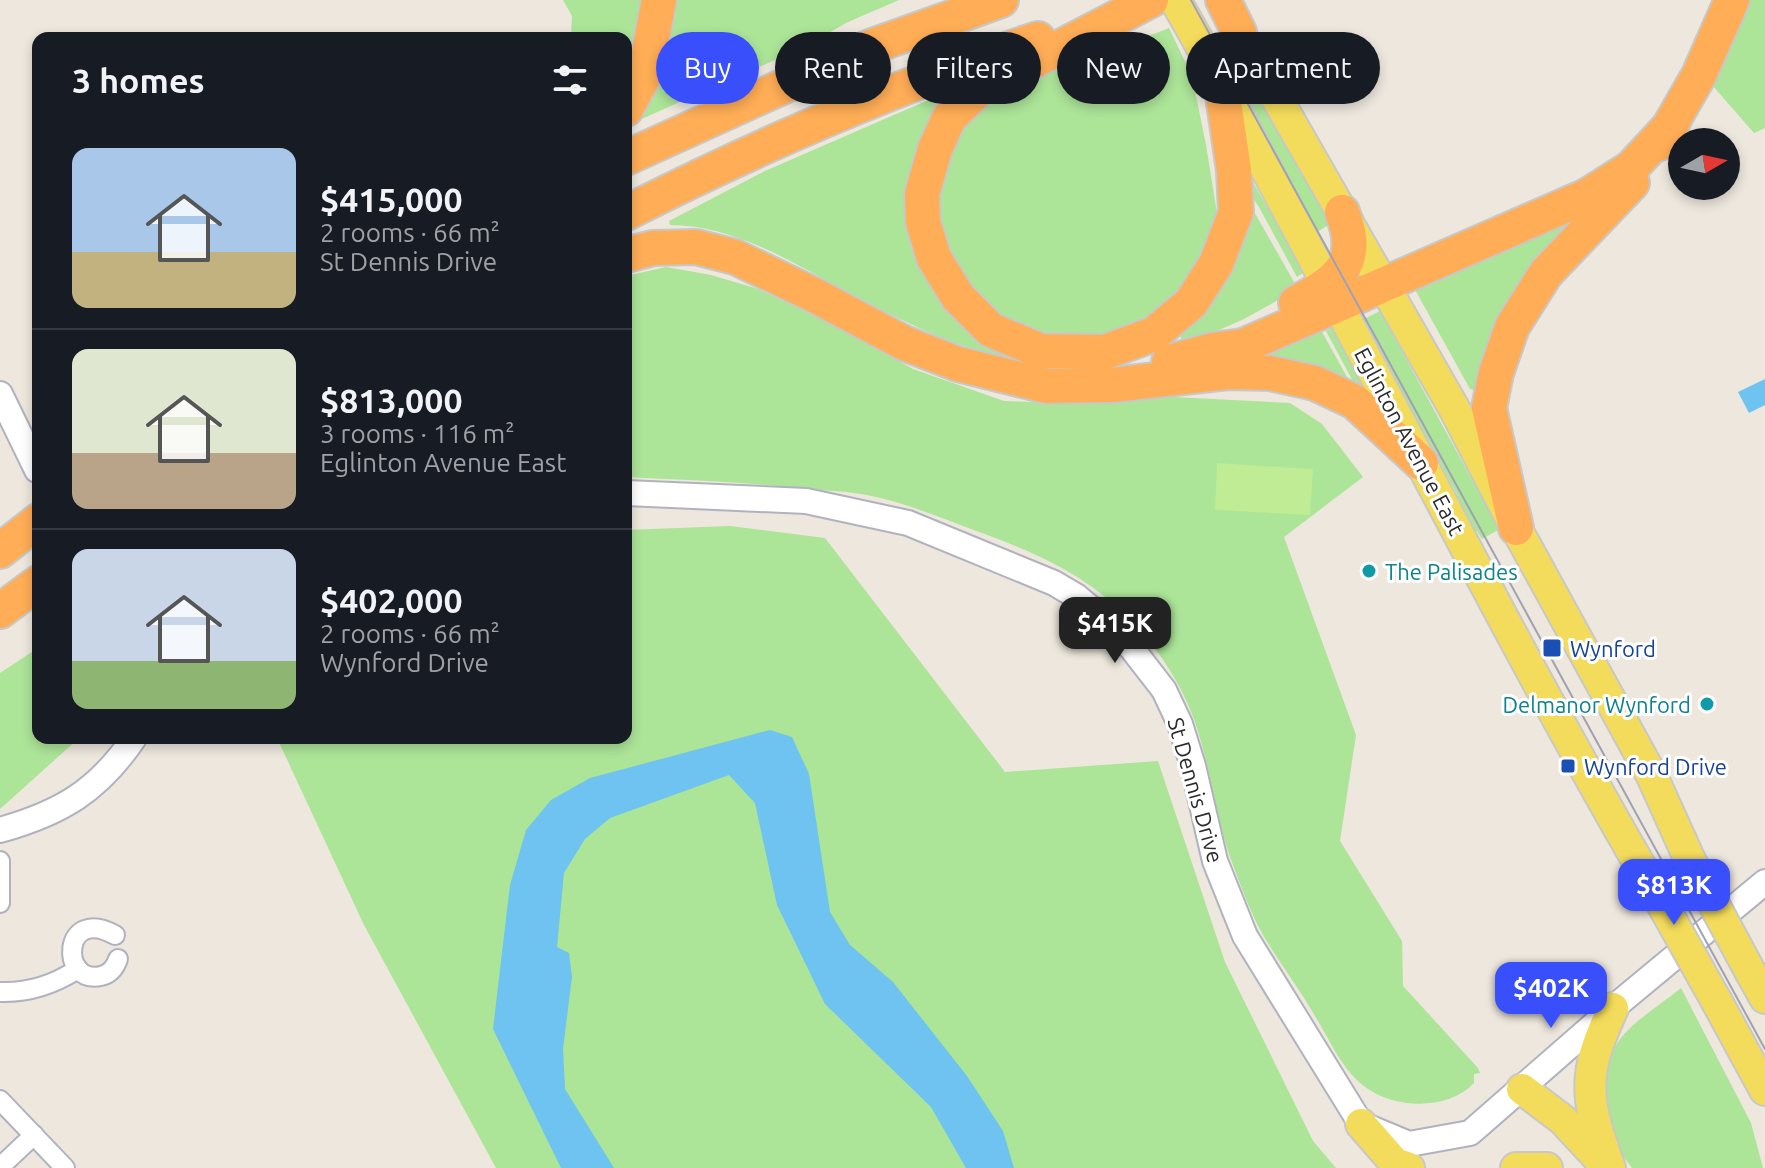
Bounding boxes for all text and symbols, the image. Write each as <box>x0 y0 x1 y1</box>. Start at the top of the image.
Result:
chip: Buy <box>656 32 759 104</box>
chip: Rent <box>775 32 891 104</box>
chip: Filters <box>907 32 1041 104</box>
chip: New <box>1057 32 1170 104</box>
chip: Apartment <box>1186 32 1380 104</box>
icon: filters <box>548 58 592 102</box>
text: 3 homes <box>72 61 205 99</box>
north arrow <box>1668 128 1740 200</box>
map controls <box>1668 128 1740 200</box>
icon: home <box>136 180 232 276</box>
text: $415,000 <box>320 180 463 218</box>
text: 2 rooms · 66 m² <box>320 218 500 247</box>
text: St Dennis Drive <box>320 247 497 276</box>
street label: Eglinton Avenue East <box>1350 343 1470 539</box>
icon: home <box>136 381 232 477</box>
text: $813,000 <box>320 381 463 419</box>
text: 3 rooms · 116 m² <box>320 419 515 448</box>
text: Eglinton Avenue East <box>320 448 566 477</box>
place label: The Palisades <box>1385 559 1518 584</box>
marker: The Palisades <box>1360 562 1378 580</box>
icon: home <box>136 581 232 677</box>
text: $402,000 <box>320 581 463 619</box>
pin: $415K <box>1059 597 1171 665</box>
text: $415K <box>1077 608 1153 637</box>
text: 2 rooms · 66 m² <box>320 619 500 648</box>
place label: Wynford <box>1570 636 1656 661</box>
marker: Wynford <box>1541 637 1563 659</box>
text: Wynford Drive <box>320 648 489 677</box>
place label: Delmanor Wynford <box>1503 692 1691 717</box>
marker: Delmanor Wynford <box>1698 695 1716 713</box>
street label: St Dennis Drive <box>1163 714 1229 866</box>
place label: Wynford Drive <box>1584 754 1727 779</box>
marker: Wynford Drive <box>1559 757 1577 775</box>
pin: $813K <box>1618 859 1730 927</box>
text: $813K <box>1636 870 1712 899</box>
pin: $402K <box>1495 962 1607 1030</box>
text: $402K <box>1513 973 1589 1002</box>

